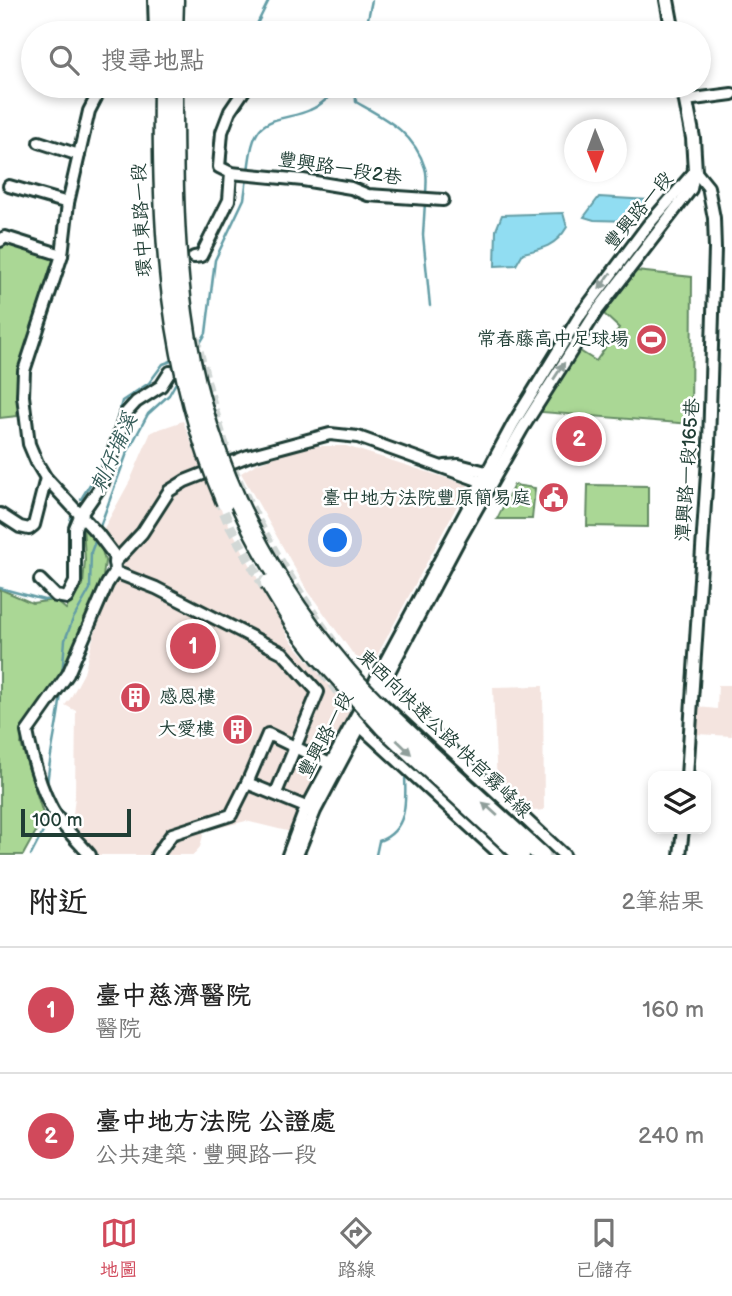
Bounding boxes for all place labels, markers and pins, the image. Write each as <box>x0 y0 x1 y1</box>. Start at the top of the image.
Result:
sports icon: 常春藤高中足球場 <box>635 322 669 356</box>
place label: 常春藤高中足球場 <box>477 328 629 351</box>
pin: 2 <box>556 413 602 465</box>
public building icon: 臺中地方法院豐原簡易庭 <box>537 481 571 515</box>
place label: 臺中地方法院豐原簡易庭 <box>322 487 531 510</box>
pin: 1 <box>170 620 216 672</box>
building icon: 感恩樓 <box>119 680 153 714</box>
place label: 感恩樓 <box>159 686 216 709</box>
building icon: 大愛樓 <box>221 712 255 746</box>
place label: 大愛樓 <box>158 718 215 741</box>

